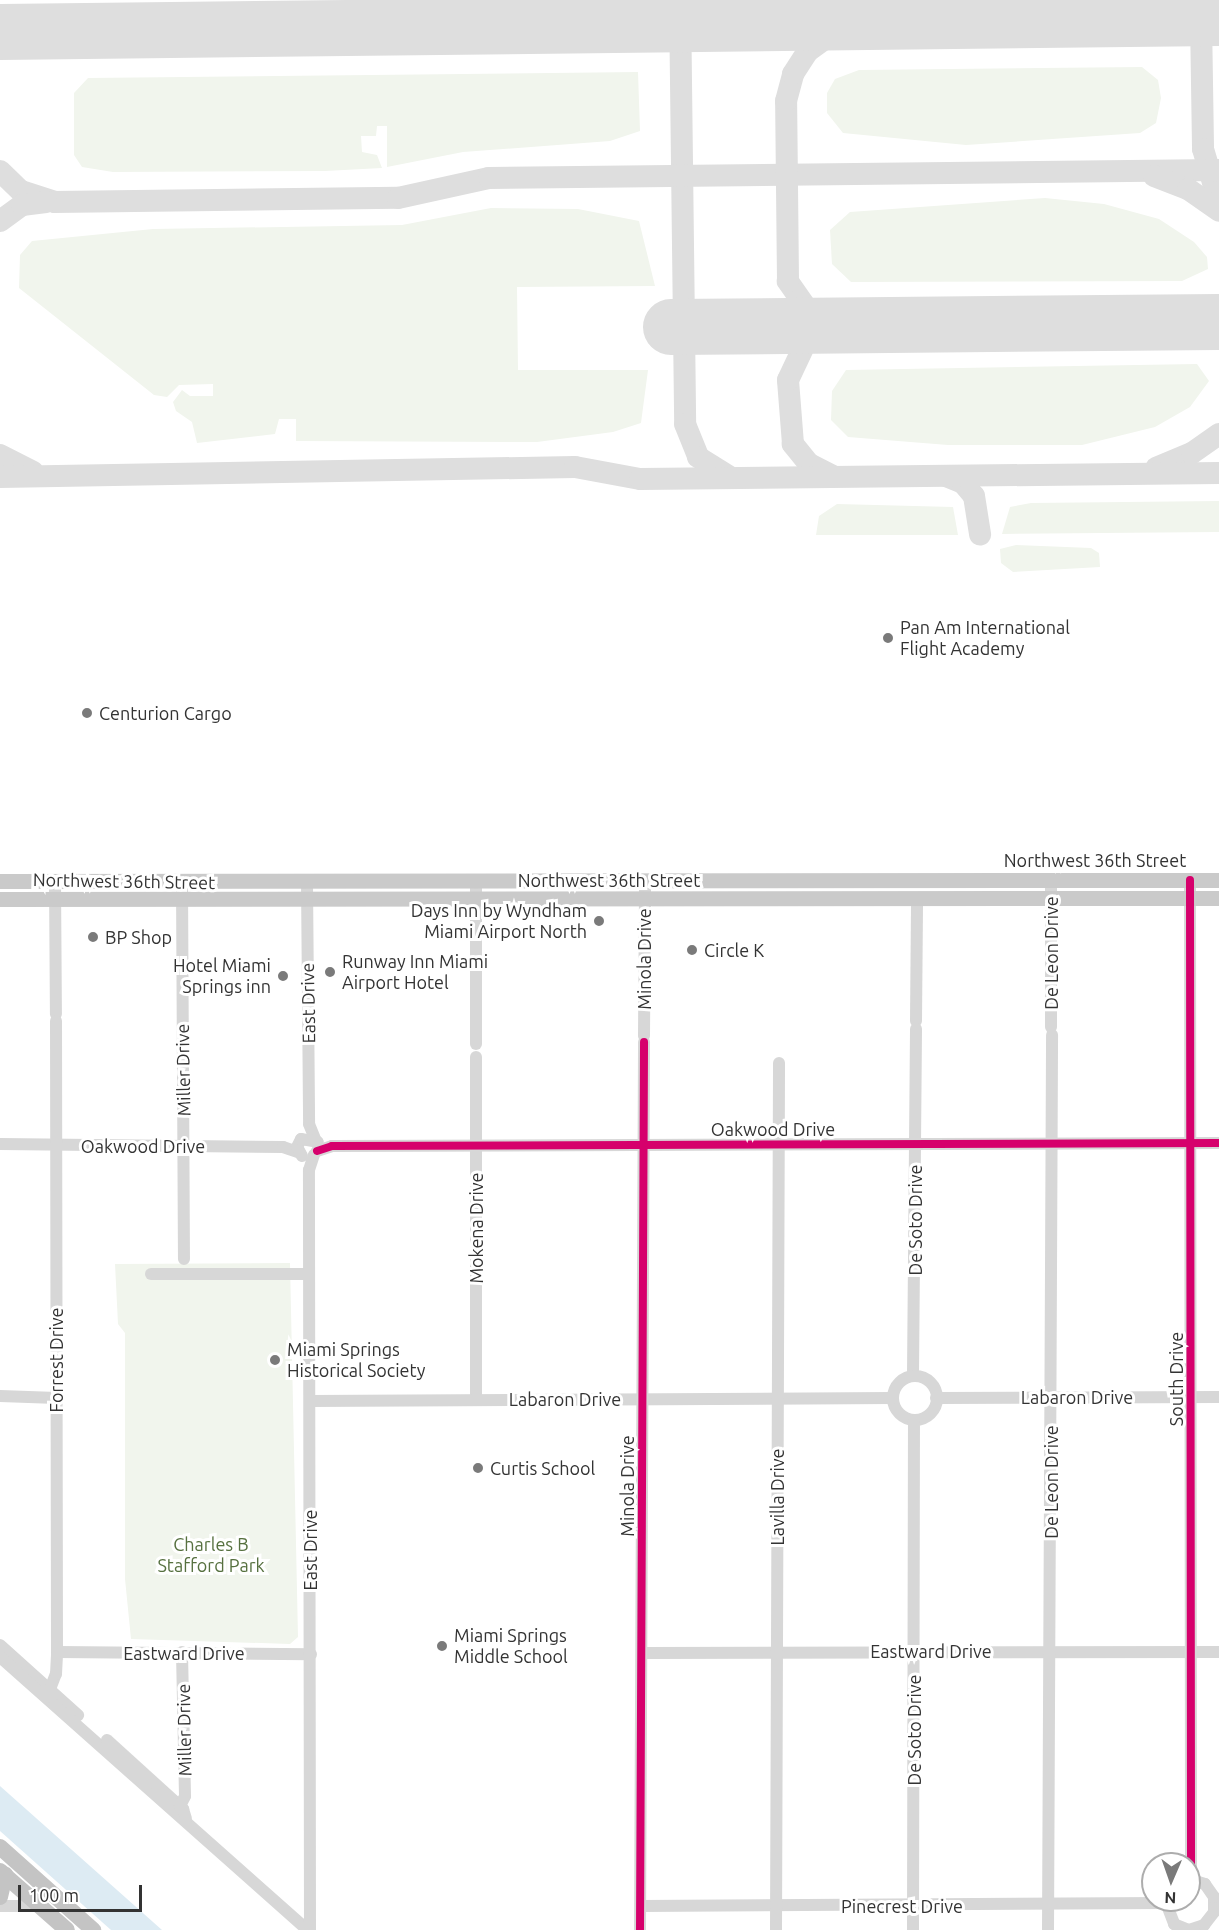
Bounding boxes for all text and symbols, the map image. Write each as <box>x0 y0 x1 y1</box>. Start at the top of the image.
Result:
place label: Pan Am International Flight Academy <box>900 617 1070 660</box>
marker: Pan Am International Flight Academy <box>881 631 895 645</box>
place label: Centurion Cargo <box>99 702 232 724</box>
marker: Centurion Cargo <box>80 706 94 720</box>
street label: Northwest 36th Street <box>1004 849 1186 871</box>
street label: Northwest 36th Street <box>33 869 215 893</box>
street label: Northwest 36th Street <box>518 869 700 891</box>
street label: De Leon Drive <box>1040 896 1062 1010</box>
place label: Days Inn by Wyndham Miami Airport North <box>411 900 587 942</box>
street label: Minola Drive <box>633 908 655 1010</box>
marker: Days Inn by Wyndham Miami Airport North <box>592 914 606 928</box>
place label: BP Shop <box>105 926 172 948</box>
marker: BP Shop <box>86 930 100 944</box>
place label: Circle K <box>704 939 764 961</box>
marker: Circle K <box>685 943 699 957</box>
place label: Runway Inn Miami Airport Hotel <box>342 951 488 994</box>
place label: Hotel Miami Springs inn <box>173 955 271 998</box>
street label: East Drive <box>296 962 320 1044</box>
marker: Runway Inn Miami Airport Hotel <box>323 965 337 979</box>
marker: Hotel Miami Springs inn <box>276 969 290 983</box>
street label: Miller Drive <box>171 1023 195 1117</box>
street label: Oakwood Drive <box>711 1118 835 1140</box>
street label: Oakwood Drive <box>81 1135 205 1157</box>
street label: De Soto Drive <box>904 1165 926 1275</box>
street label: Mokena Drive <box>465 1172 487 1284</box>
street label: Forrest Drive <box>45 1307 67 1413</box>
street label: South Drive <box>1165 1332 1187 1426</box>
place label: Miami Springs Historical Society <box>287 1339 425 1382</box>
marker: Miami Springs Historical Society <box>268 1353 282 1367</box>
street label: Labaron Drive <box>1021 1386 1133 1408</box>
street label: Labaron Drive <box>509 1388 621 1410</box>
street label: De Leon Drive <box>1040 1425 1062 1539</box>
street label: Minola Drive <box>616 1435 638 1537</box>
street label: Lavilla Drive <box>766 1449 788 1545</box>
place label: Curtis School <box>490 1457 595 1479</box>
marker: Curtis School <box>471 1461 485 1475</box>
street label: East Drive <box>299 1510 321 1590</box>
park label: Charles B Stafford Park <box>157 1534 265 1576</box>
place label: Miami Springs Middle School <box>454 1625 568 1668</box>
marker: Miami Springs Middle School <box>435 1639 449 1653</box>
street label: Eastward Drive <box>870 1640 992 1662</box>
street label: Eastward Drive <box>123 1642 245 1664</box>
street label: De Soto Drive <box>903 1675 925 1785</box>
street label: Miller Drive <box>172 1683 196 1777</box>
north arrow <box>1141 1852 1201 1912</box>
scale bar <box>21 1873 146 1911</box>
text: 100 m <box>29 1885 79 1905</box>
text: N <box>1164 1889 1177 1907</box>
street label: Pinecrest Drive <box>841 1895 963 1917</box>

